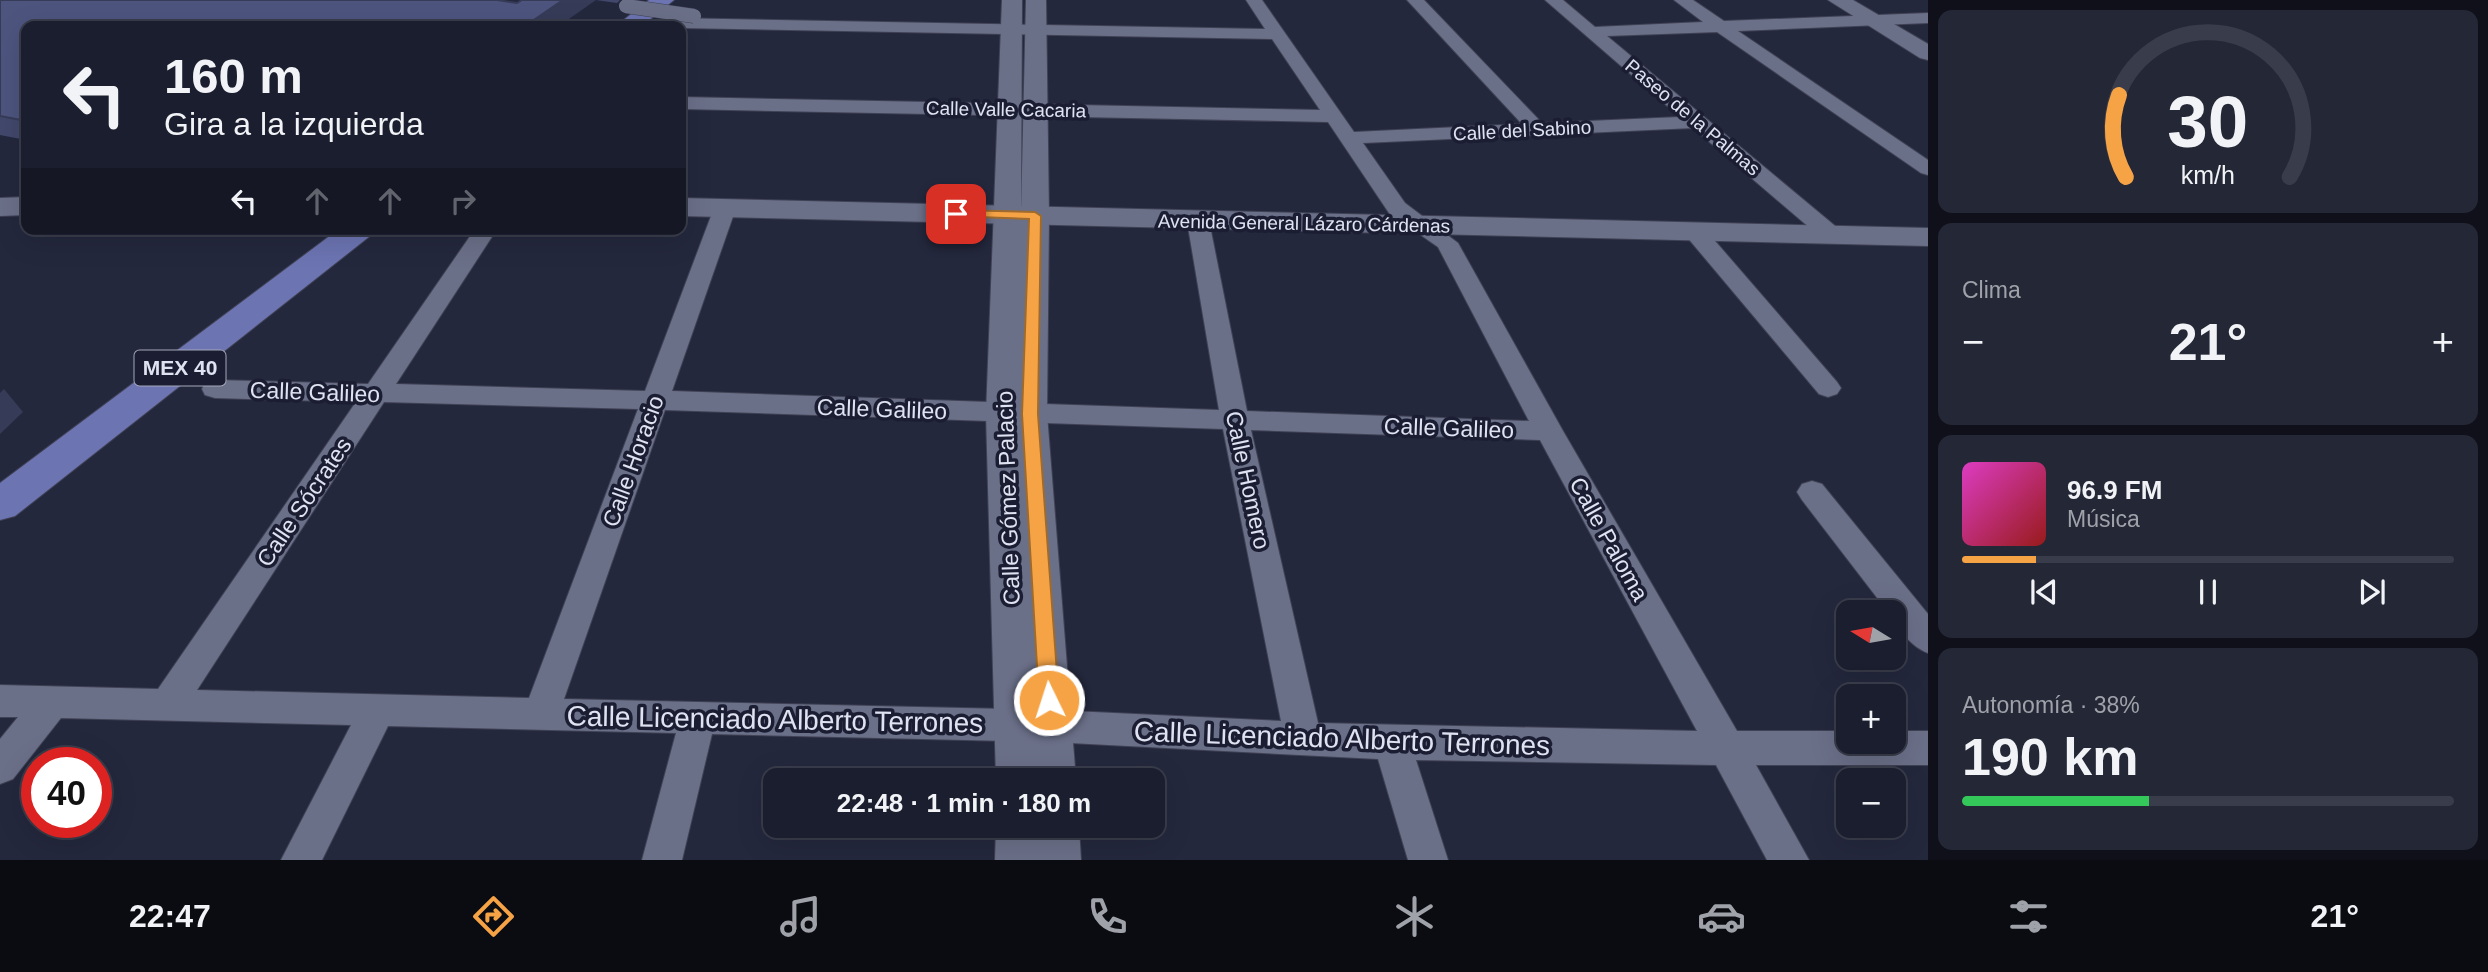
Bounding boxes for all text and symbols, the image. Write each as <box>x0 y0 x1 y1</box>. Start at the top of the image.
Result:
icon: left <box>49 49 140 140</box>
text: 160 m <box>164 49 303 103</box>
street label: Paseo de la Palmas <box>1621 55 1764 180</box>
text: 30 <box>2168 82 2248 163</box>
street label: Calle Valle Cacaria <box>926 98 1087 121</box>
text: Gira a la izquierda <box>164 106 424 142</box>
street label: Calle del Sabino <box>1452 116 1592 145</box>
text: km/h <box>2181 161 2235 189</box>
icon: left <box>225 182 263 220</box>
icon: ahead <box>298 182 336 220</box>
icon: ahead <box>371 182 409 220</box>
icon: right <box>444 182 482 220</box>
pin <box>926 184 986 244</box>
icon: arrive <box>937 195 975 233</box>
street label: Avenida General Lázaro Cárdenas <box>1158 210 1450 237</box>
text: Clima <box>1962 277 2021 303</box>
text: 21° <box>2169 313 2247 371</box>
text: − <box>1962 321 1984 363</box>
text: + <box>2432 321 2454 363</box>
road number: MEX 40 <box>134 350 226 386</box>
street label: Calle Galileo <box>249 377 381 407</box>
street label: Calle Gómez Palacio <box>991 390 1025 606</box>
street label: Calle Horacio <box>597 392 669 530</box>
street label: Calle Galileo <box>816 394 948 424</box>
street label: Calle Homero <box>1221 409 1275 551</box>
street label: Calle Galileo <box>1383 413 1515 443</box>
street label: Calle Sócrates <box>251 433 357 571</box>
street label: Calle Paloma <box>1564 473 1654 605</box>
text: 96.9 FM <box>2067 475 2162 505</box>
text: Música <box>2067 506 2140 532</box>
icon: previous <box>2025 573 2063 611</box>
icon: pause <box>2189 573 2227 611</box>
icon: next <box>2353 573 2391 611</box>
north arrow <box>1836 600 1906 670</box>
map controls <box>1836 600 1906 838</box>
position arrow <box>1012 663 1086 737</box>
button: + <box>1836 684 1906 754</box>
text: Autonomía · 38% <box>1962 692 2140 718</box>
street label: Calle Licenciado Alberto Terrones <box>566 700 984 739</box>
street label: Calle Licenciado Alberto Terrones <box>1133 716 1551 761</box>
text: 190 km <box>1962 728 2138 786</box>
speed limit sign: 40 <box>21 747 112 838</box>
button: − <box>1836 768 1906 838</box>
text: 22:48 · 1 min · 180 m <box>837 788 1091 818</box>
icon: directions <box>469 892 518 941</box>
icon: music <box>776 892 825 941</box>
icon: phone <box>1083 892 1132 941</box>
icon: climate <box>1390 892 1439 941</box>
icon: car <box>1697 892 1746 941</box>
icon: filters <box>2004 892 2053 941</box>
text: 22:47 <box>129 898 211 934</box>
text: 21° <box>2311 898 2359 934</box>

